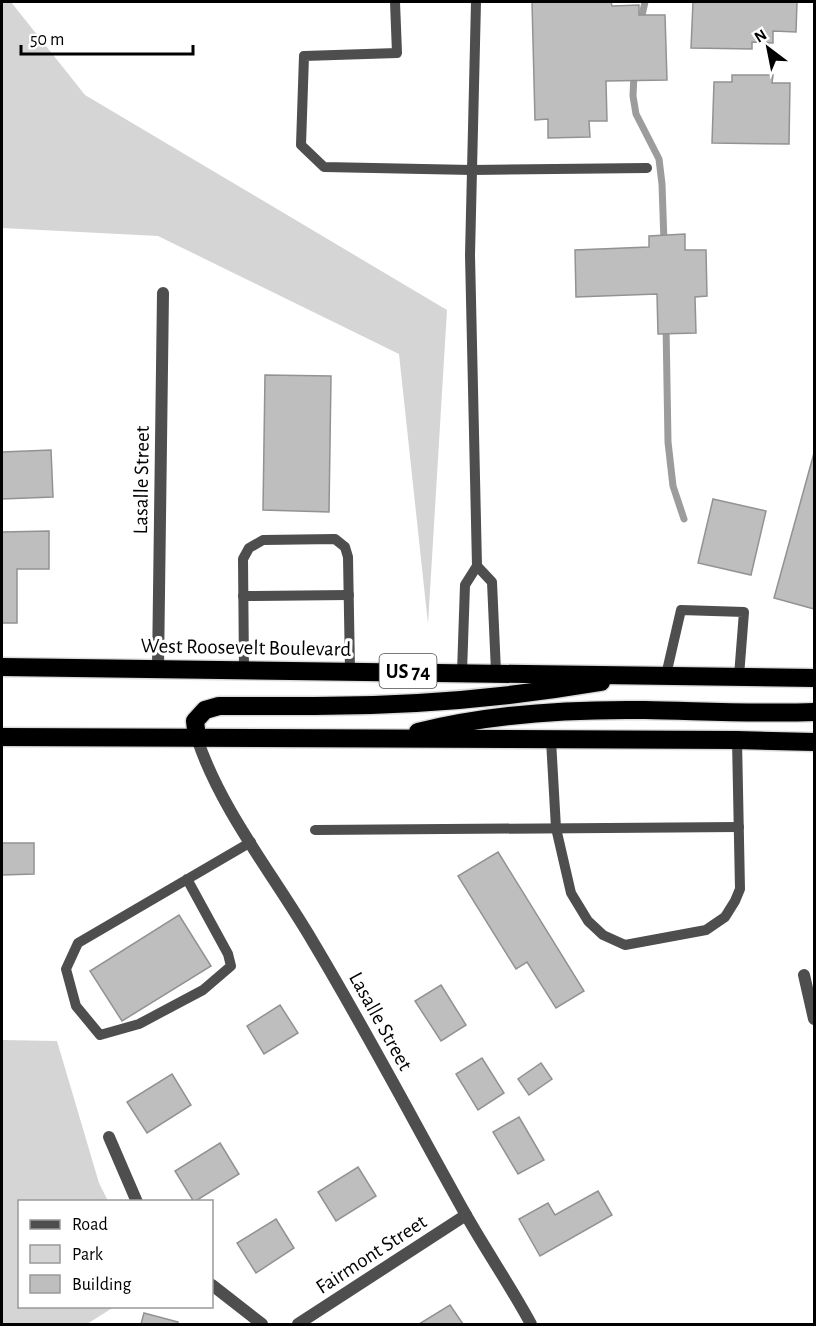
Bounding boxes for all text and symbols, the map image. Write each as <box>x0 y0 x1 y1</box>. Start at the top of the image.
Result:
scale bar <box>21 18 194 56</box>
north arrow <box>738 18 798 78</box>
text: N <box>752 26 770 46</box>
text: 50 m <box>30 31 64 49</box>
street label: Lasalle Street <box>130 425 153 535</box>
street label: West Roosevelt Boulevard <box>140 635 352 660</box>
road number: US 74 <box>380 654 436 688</box>
street label: Lasalle Street <box>345 969 416 1074</box>
legend <box>18 1200 213 1308</box>
street label: Fairmont Street <box>312 1211 431 1298</box>
text: Road <box>72 1216 108 1234</box>
text: Park <box>72 1246 104 1264</box>
text: Building <box>72 1276 132 1294</box>

